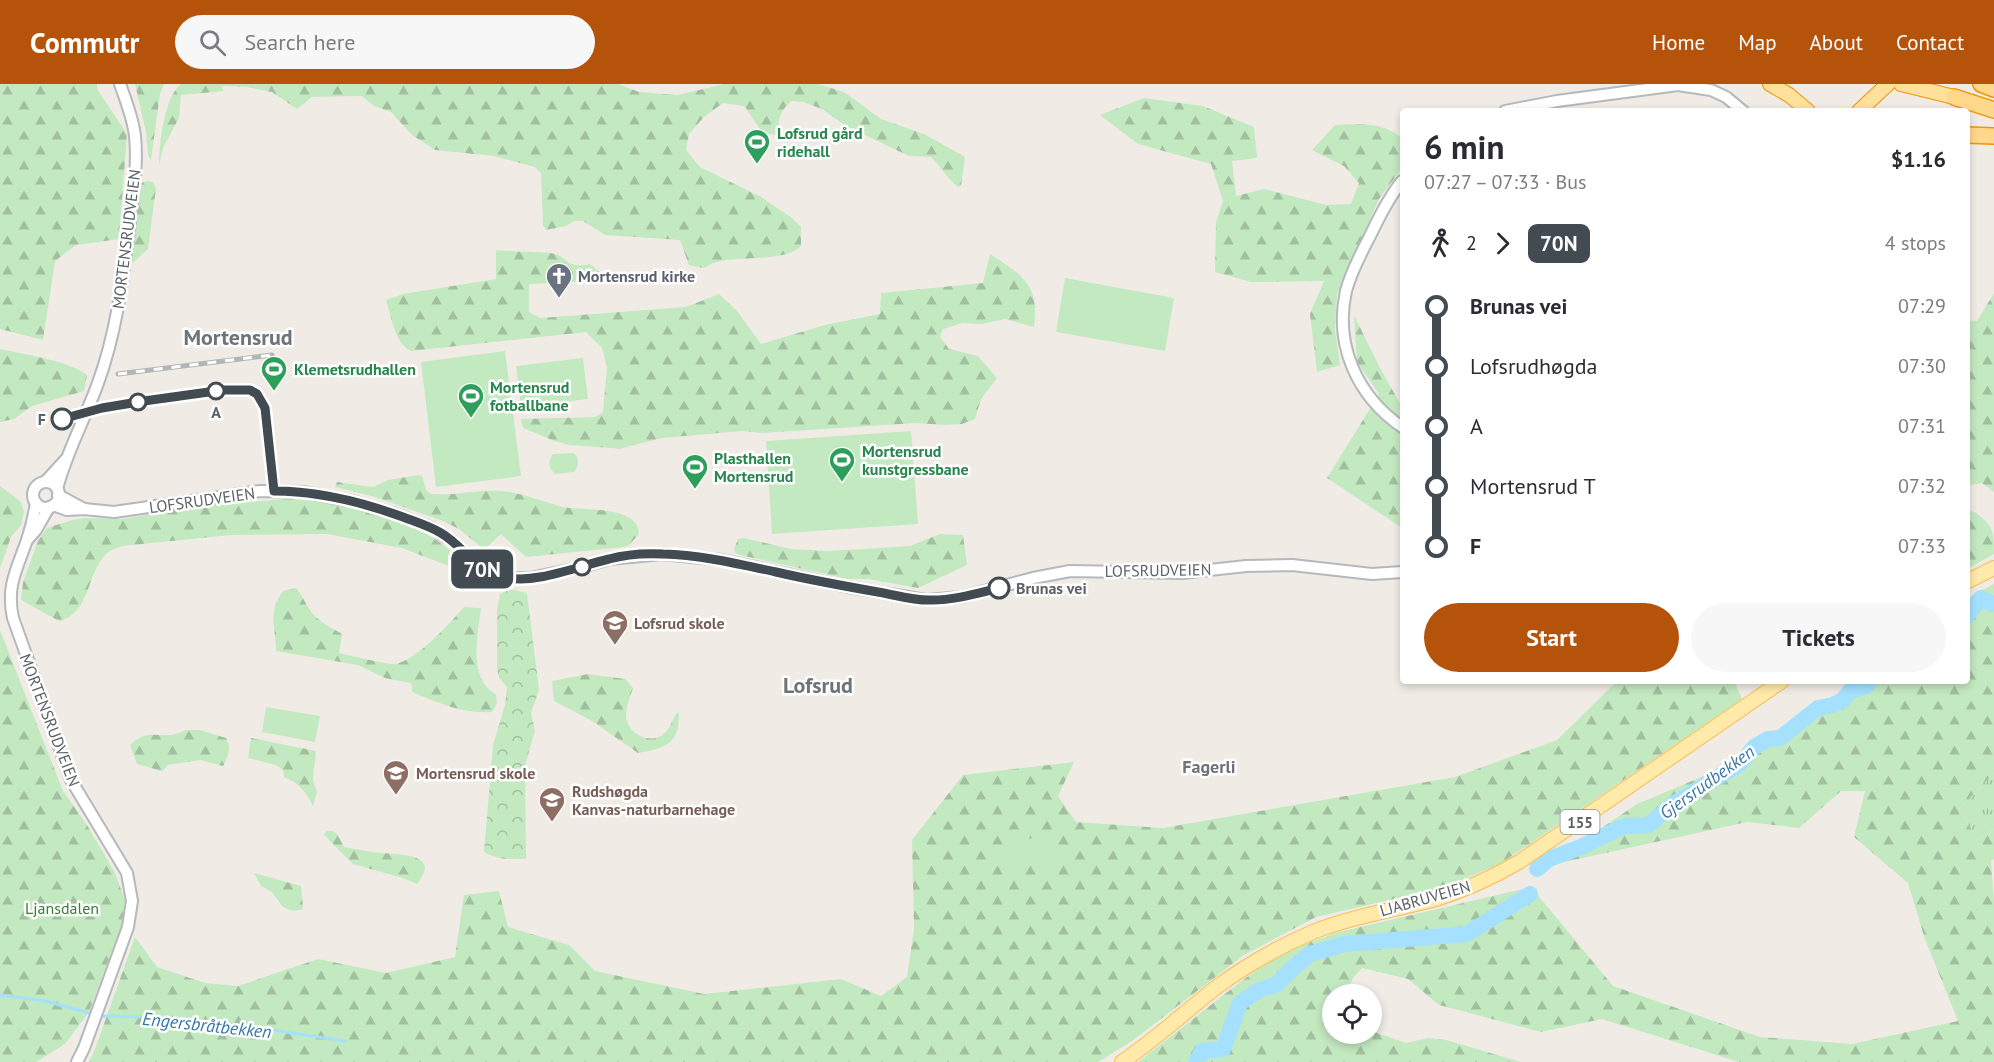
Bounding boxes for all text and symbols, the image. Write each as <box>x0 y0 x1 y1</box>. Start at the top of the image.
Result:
search box <box>175 15 595 69</box>
text: Commutr <box>30 24 139 61</box>
icon: search <box>196 26 229 59</box>
text: Search here <box>244 28 355 56</box>
text: Home <box>1652 29 1705 56</box>
text: Map <box>1738 29 1777 56</box>
text: About <box>1810 29 1863 56</box>
text: Contact <box>1896 29 1964 56</box>
place label: Lofsrud gård ridehall <box>777 123 863 161</box>
text: 6 min <box>1424 125 1505 168</box>
sports icon: Lofsrud gård ridehall <box>742 127 772 165</box>
text: $1.16 <box>1891 145 1946 173</box>
street label: MORTENSRUDVEIEN <box>108 168 144 310</box>
text: 07:27 – 07:33 · Bus <box>1424 169 1586 195</box>
icon: walk <box>1424 227 1457 260</box>
icon: forward <box>1486 227 1519 260</box>
text: 2 <box>1466 230 1477 256</box>
text: 70N <box>1540 230 1578 257</box>
text: 4 stops <box>1885 230 1946 256</box>
church icon: Mortensrud kirke <box>544 261 574 299</box>
place label: Mortensrud kirke <box>578 266 695 286</box>
text: Brunas vei <box>1470 292 1567 320</box>
text: 07:29 <box>1898 293 1946 319</box>
district label: Mortensrud <box>183 323 293 351</box>
text: Lofsrudhøgda <box>1470 352 1597 380</box>
text: 07:30 <box>1898 353 1946 379</box>
sports icon: Klemetsrudhallen <box>259 354 289 392</box>
place label: Klemetsrudhallen <box>294 359 416 379</box>
place label: Mortensrud fotballbane <box>490 377 569 415</box>
sports icon: Mortensrud fotballbane <box>456 381 486 419</box>
marker: A <box>207 382 225 400</box>
unlabelled marker <box>129 393 147 411</box>
place label: A <box>211 402 221 422</box>
marker: F <box>51 408 73 430</box>
place label: F <box>38 409 46 429</box>
text: A <box>1470 412 1483 440</box>
text: 07:31 <box>1898 413 1946 439</box>
place label: Mortensrud kunstgressbane <box>862 441 969 479</box>
sports icon: Mortensrud kunstgressbane <box>827 445 857 483</box>
place label: Plasthallen Mortensrud <box>714 448 793 486</box>
sports icon: Plasthallen Mortensrud <box>680 452 710 490</box>
text: Mortensrud T <box>1470 472 1596 500</box>
text: 07:32 <box>1898 473 1946 499</box>
street label: LOFSRUDVEIEN <box>148 483 256 517</box>
text: F <box>1470 532 1481 560</box>
text: 07:33 <box>1898 533 1946 559</box>
line badge: 70N <box>448 550 516 588</box>
text: 70N <box>463 556 501 583</box>
unlabelled marker <box>573 558 591 576</box>
street label: LOFSRUDVEIEN <box>1105 559 1211 581</box>
marker: Brunas vei <box>988 577 1010 599</box>
place label: Brunas vei <box>1016 578 1087 598</box>
button: Start <box>1424 603 1679 672</box>
button: Tickets <box>1691 603 1946 672</box>
school or university icon: Lofsrud skole <box>600 608 630 646</box>
place label: Lofsrud skole <box>634 613 725 633</box>
street label: MORTENSRUDVEIEN <box>15 651 85 789</box>
district label: Lofsrud <box>783 671 853 699</box>
water label: Gjersrudbekken <box>1655 740 1759 824</box>
district label: Fagerli <box>1182 755 1236 778</box>
school or university icon: Mortensrud skole <box>381 758 411 796</box>
place label: Mortensrud skole <box>416 763 535 783</box>
place label: Rudshøgda Kanvas-naturbarnehage <box>572 781 735 819</box>
school or university icon: Rudshøgda Kanvas-naturbarnehage <box>537 785 567 823</box>
road number: 155 <box>1560 810 1600 834</box>
street label: LJABRUVEIEN <box>1377 876 1473 920</box>
park label: Ljansdalen <box>25 898 99 918</box>
map controls <box>1322 984 1382 1044</box>
button: locate <box>1322 984 1382 1044</box>
water label: Engersbråtbekken <box>141 1007 273 1043</box>

